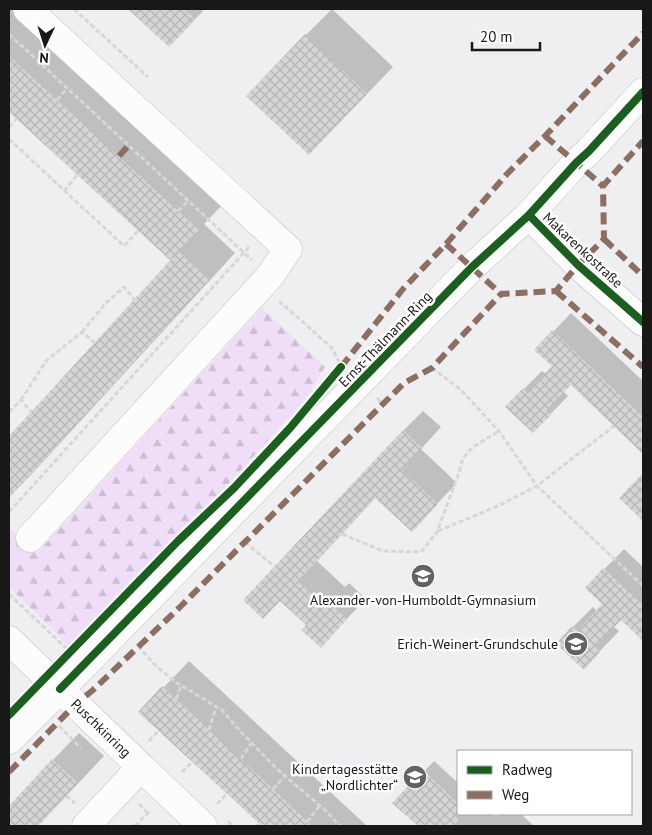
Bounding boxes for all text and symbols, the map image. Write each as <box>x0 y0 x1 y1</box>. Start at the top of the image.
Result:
north arrow <box>20 20 70 70</box>
scale bar <box>472 20 540 52</box>
text: 20 m <box>480 27 513 46</box>
text: N <box>39 49 49 67</box>
street label: Makarenkostraße <box>539 208 627 292</box>
street label: Ernst-Thälmann-Ring <box>335 287 435 391</box>
school or university icon: Alexander-von-Humboldt-Gymnasium <box>410 563 436 589</box>
place label: Alexander-von-Humboldt-Gymnasium <box>310 591 536 609</box>
school or university icon: Erich-Weinert-Grundschule <box>563 631 589 657</box>
place label: Erich-Weinert-Grundschule <box>397 635 558 653</box>
street label: Puschkinring <box>67 695 135 761</box>
legend <box>457 750 632 815</box>
place label: Kindertagesstätte „Nordlichter“ <box>292 760 398 794</box>
text: Radweg <box>502 760 553 779</box>
school or university icon: Kindertagesstätte „Nordlichter“ <box>402 764 428 790</box>
text: Weg <box>502 785 529 804</box>

